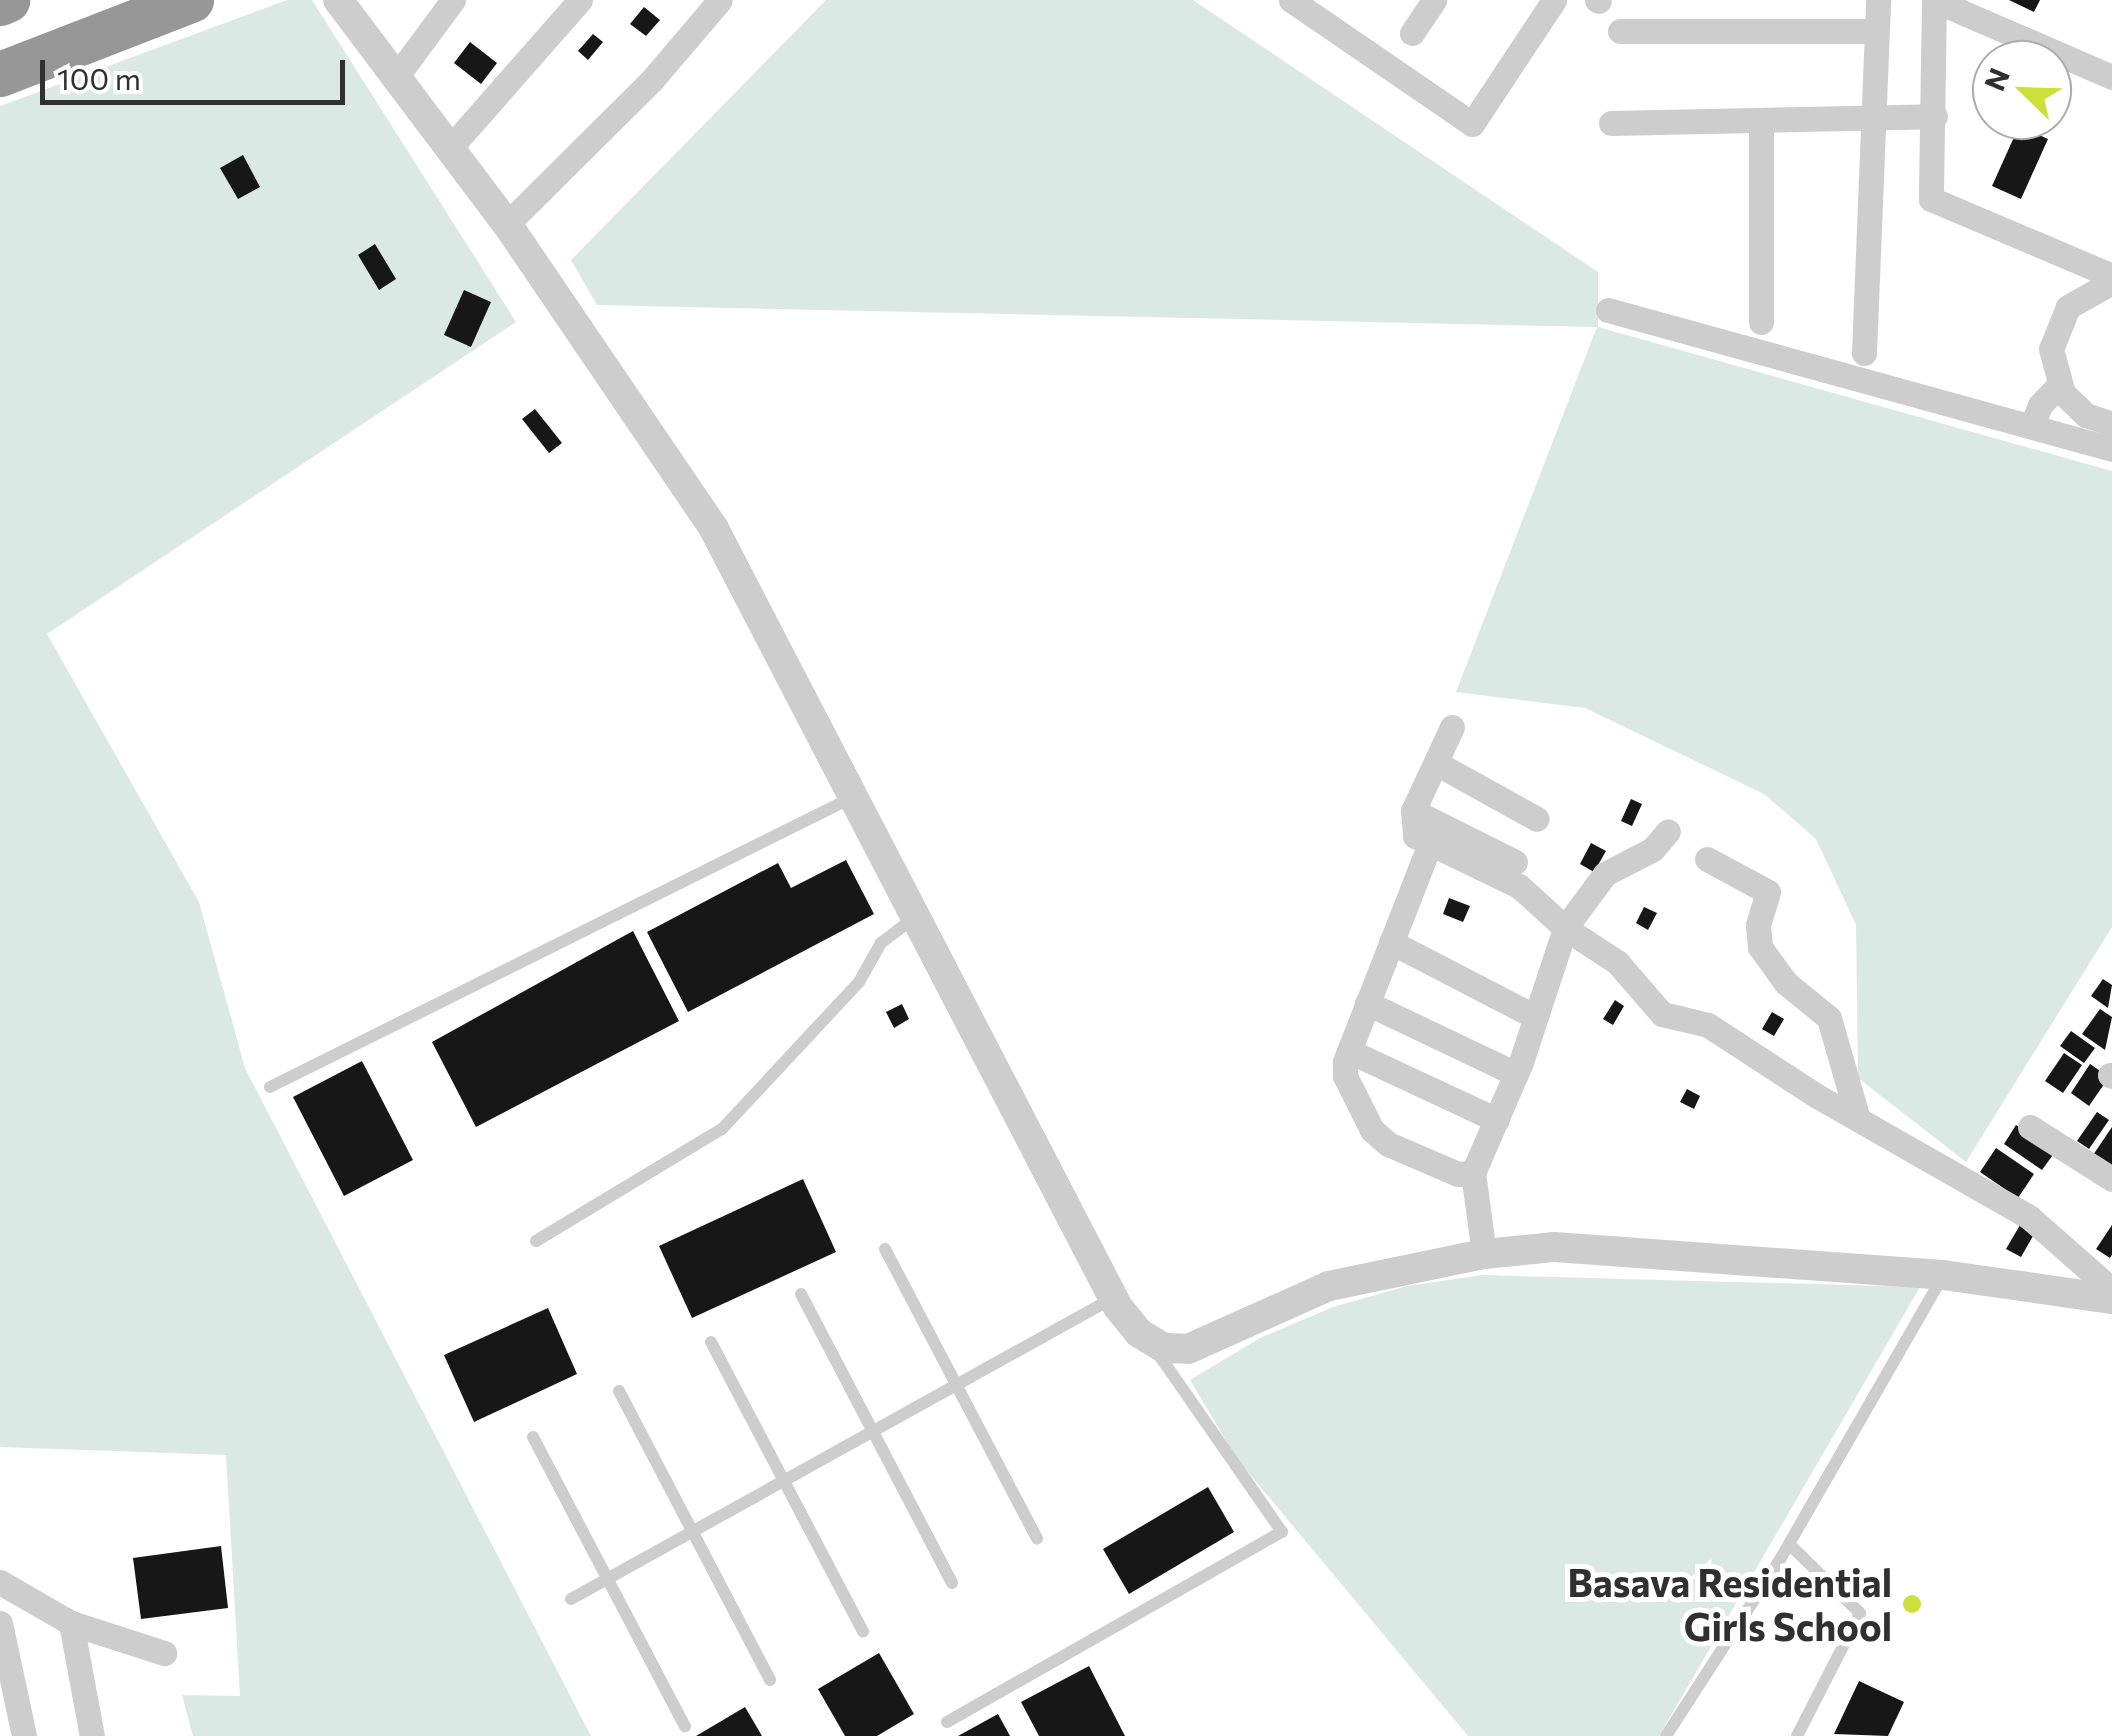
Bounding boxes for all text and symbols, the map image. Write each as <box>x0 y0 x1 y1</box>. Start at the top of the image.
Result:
scale bar <box>45 40 350 102</box>
north arrow <box>1972 40 2072 140</box>
text: 100 m <box>57 59 141 96</box>
text: N <box>1976 63 2016 95</box>
place label: Basava Residential Girls School <box>1568 1559 1892 1648</box>
marker: Basava Residential Girls School <box>1901 1593 1923 1615</box>

